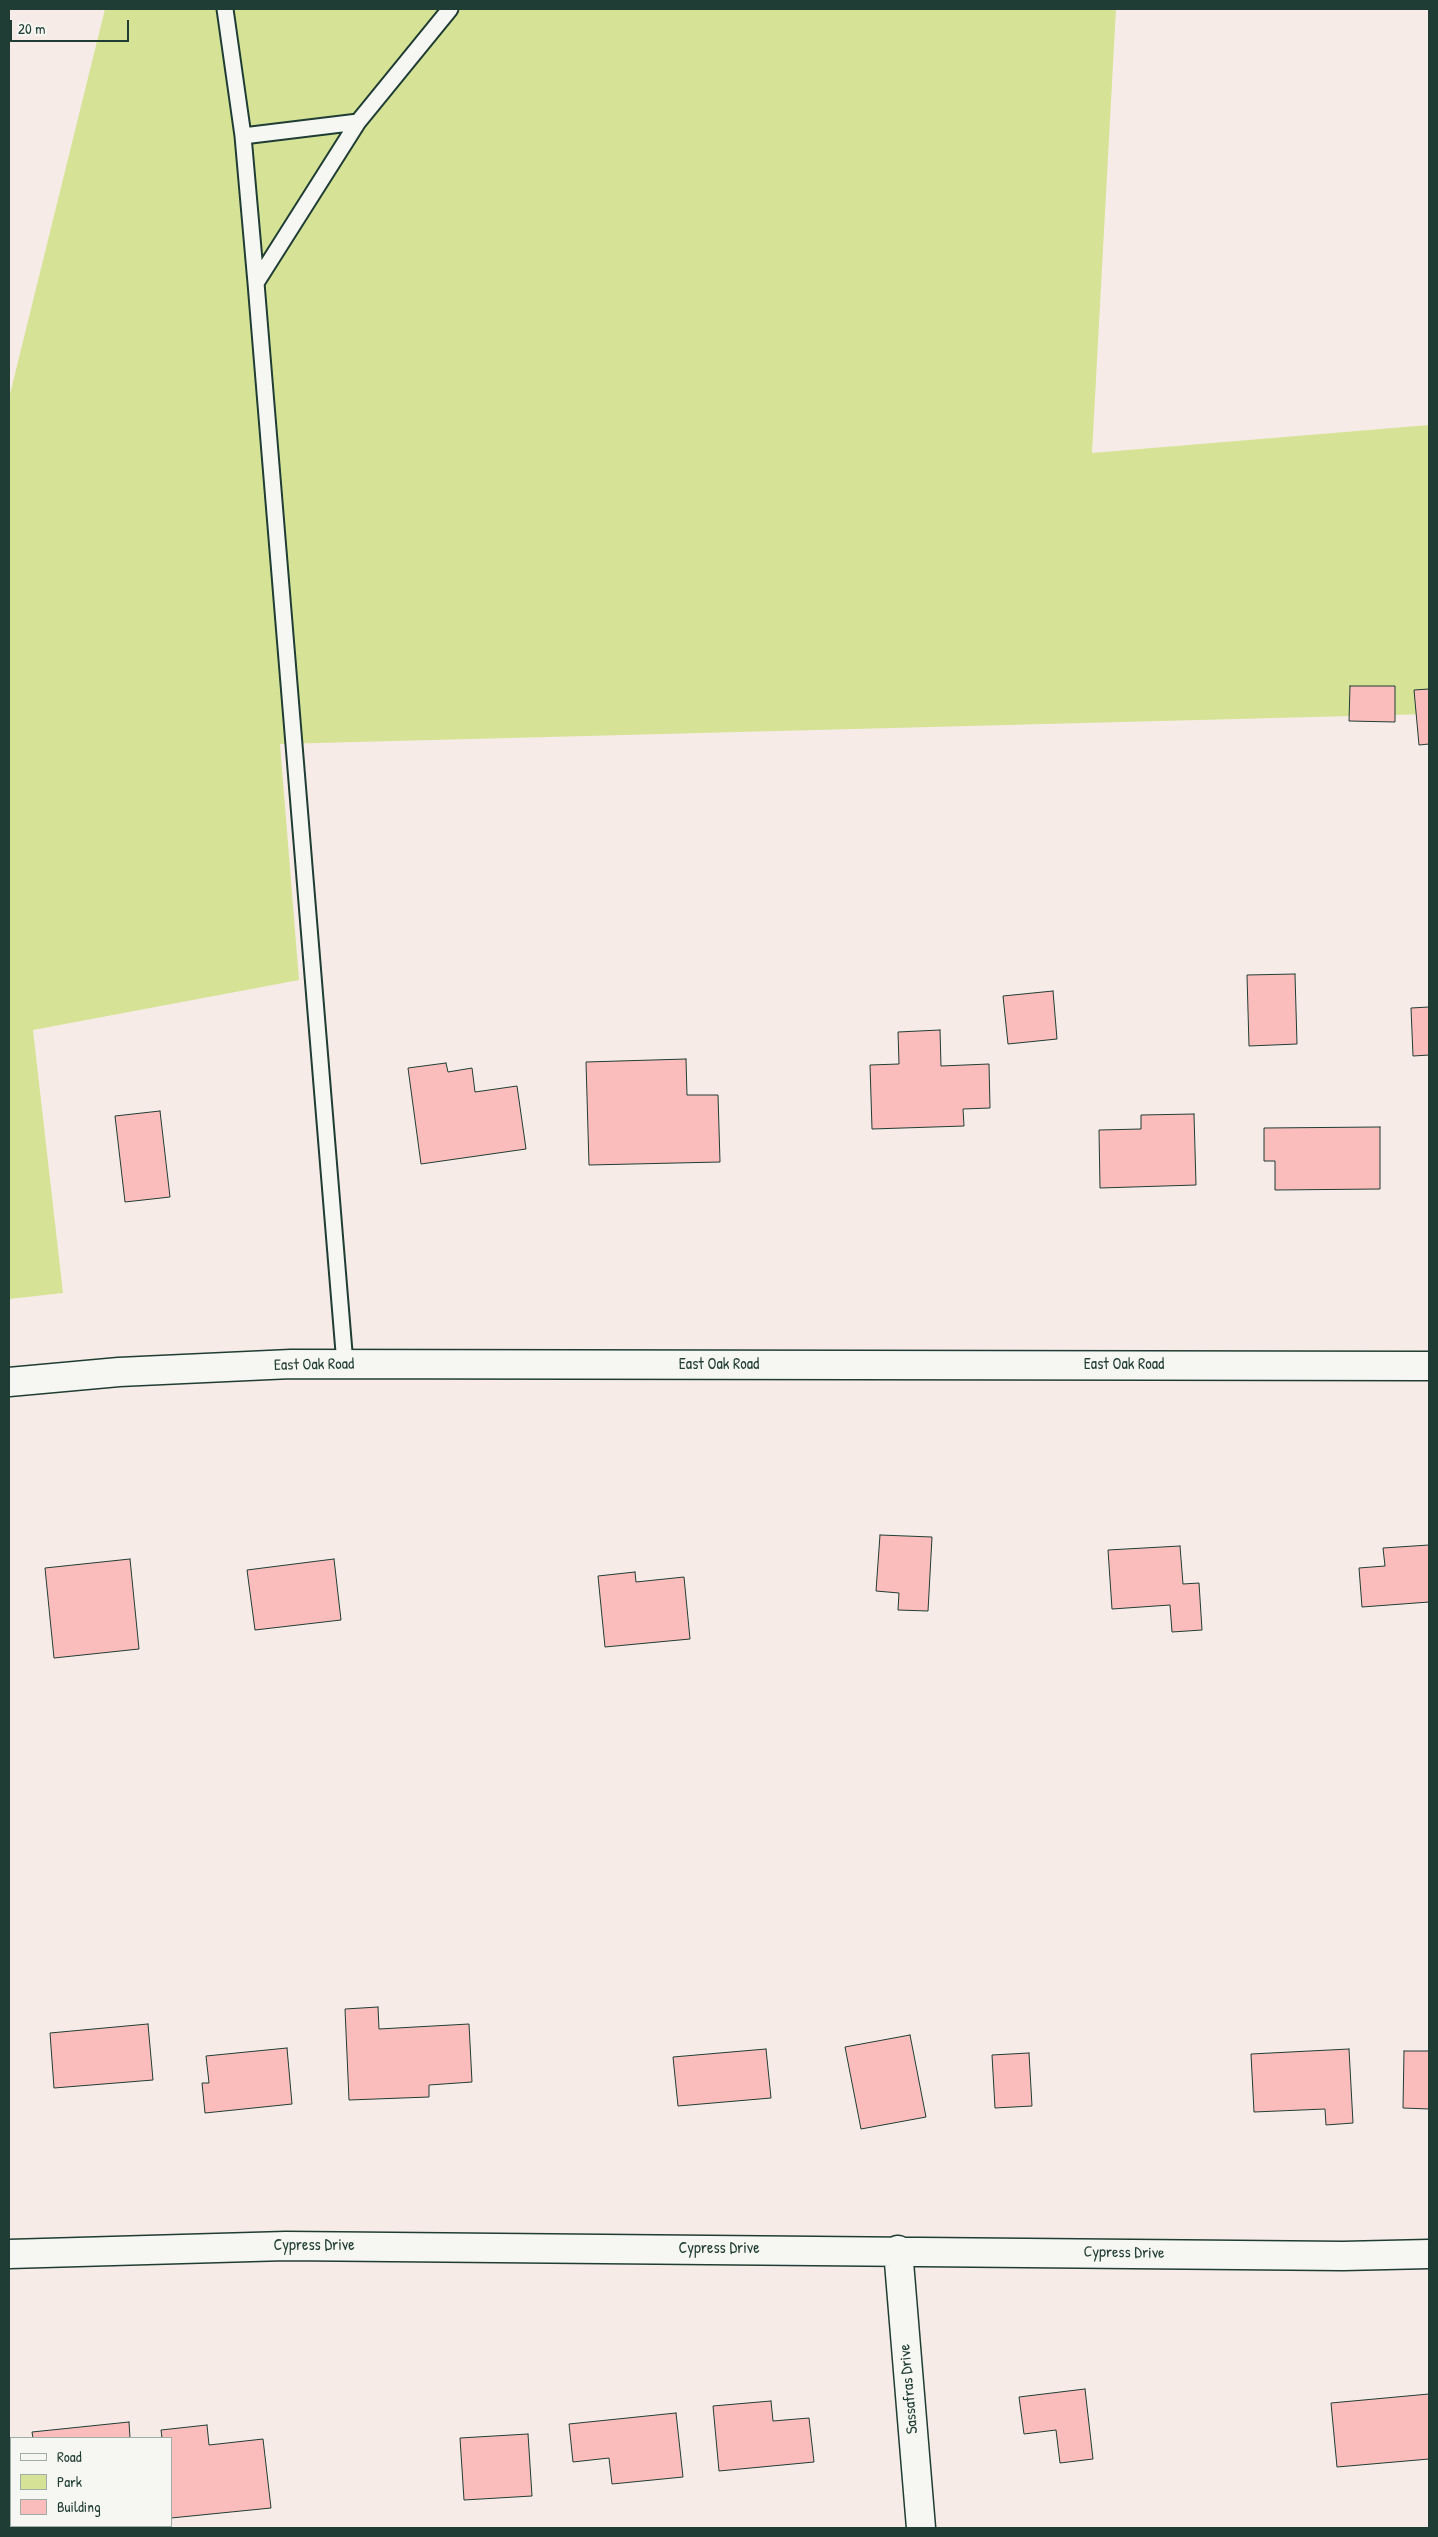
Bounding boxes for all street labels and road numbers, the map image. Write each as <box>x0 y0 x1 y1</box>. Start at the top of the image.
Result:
street label: East Oak Road <box>274 1355 354 1375</box>
street label: East Oak Road <box>679 1355 759 1375</box>
street label: East Oak Road <box>1084 1355 1164 1375</box>
street label: Cypress Drive <box>273 2236 355 2256</box>
street label: Cypress Drive <box>678 2239 760 2259</box>
street label: Cypress Drive <box>1083 2243 1165 2263</box>
street label: Sassafras Drive <box>895 2343 923 2435</box>

